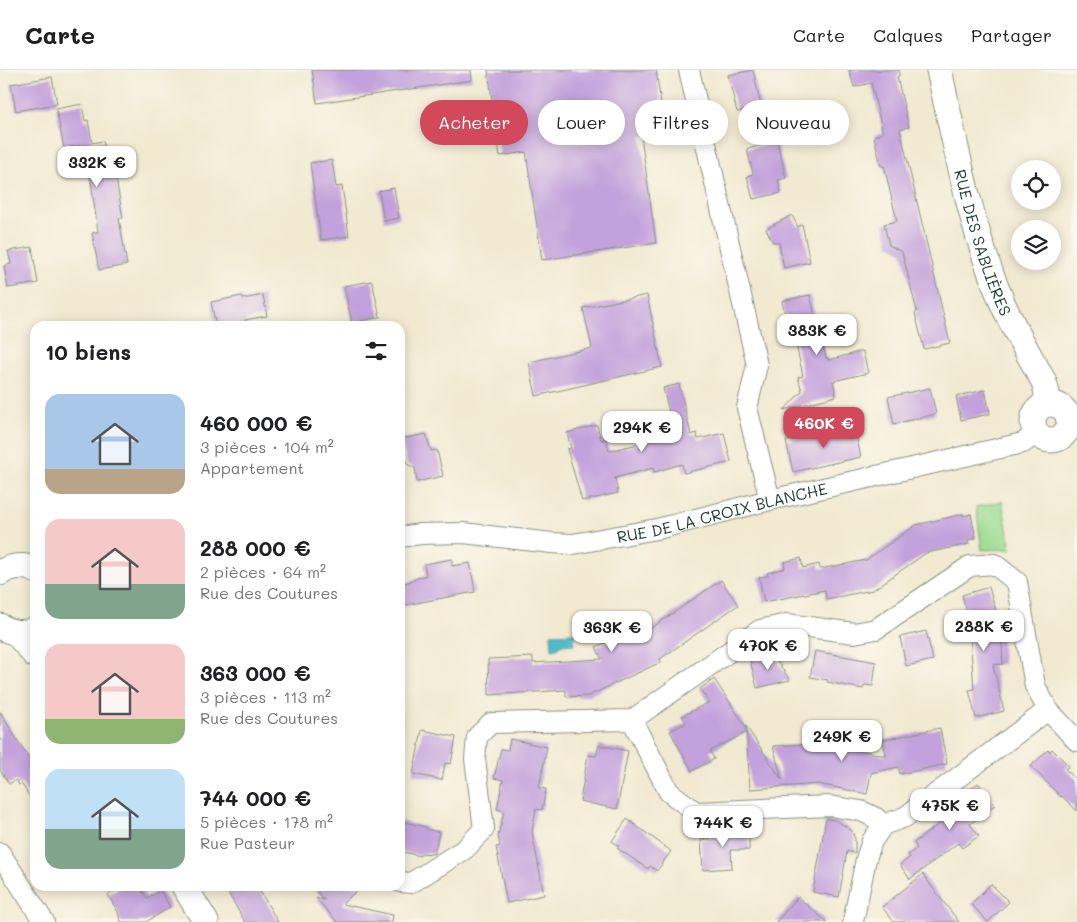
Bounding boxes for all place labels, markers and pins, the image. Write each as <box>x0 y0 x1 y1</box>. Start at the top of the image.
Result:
pin: 332K € <box>56 146 138 188</box>
pin: 383K € <box>776 314 858 356</box>
pin: 460K € <box>783 406 865 449</box>
pin: 294K € <box>601 410 683 453</box>
pin: 363K € <box>571 610 653 653</box>
pin: 288K € <box>943 610 1025 652</box>
pin: 470K € <box>727 628 809 671</box>
pin: 249K € <box>801 720 883 762</box>
pin: 475K € <box>909 788 991 831</box>
pin: 744K € <box>682 806 764 848</box>

